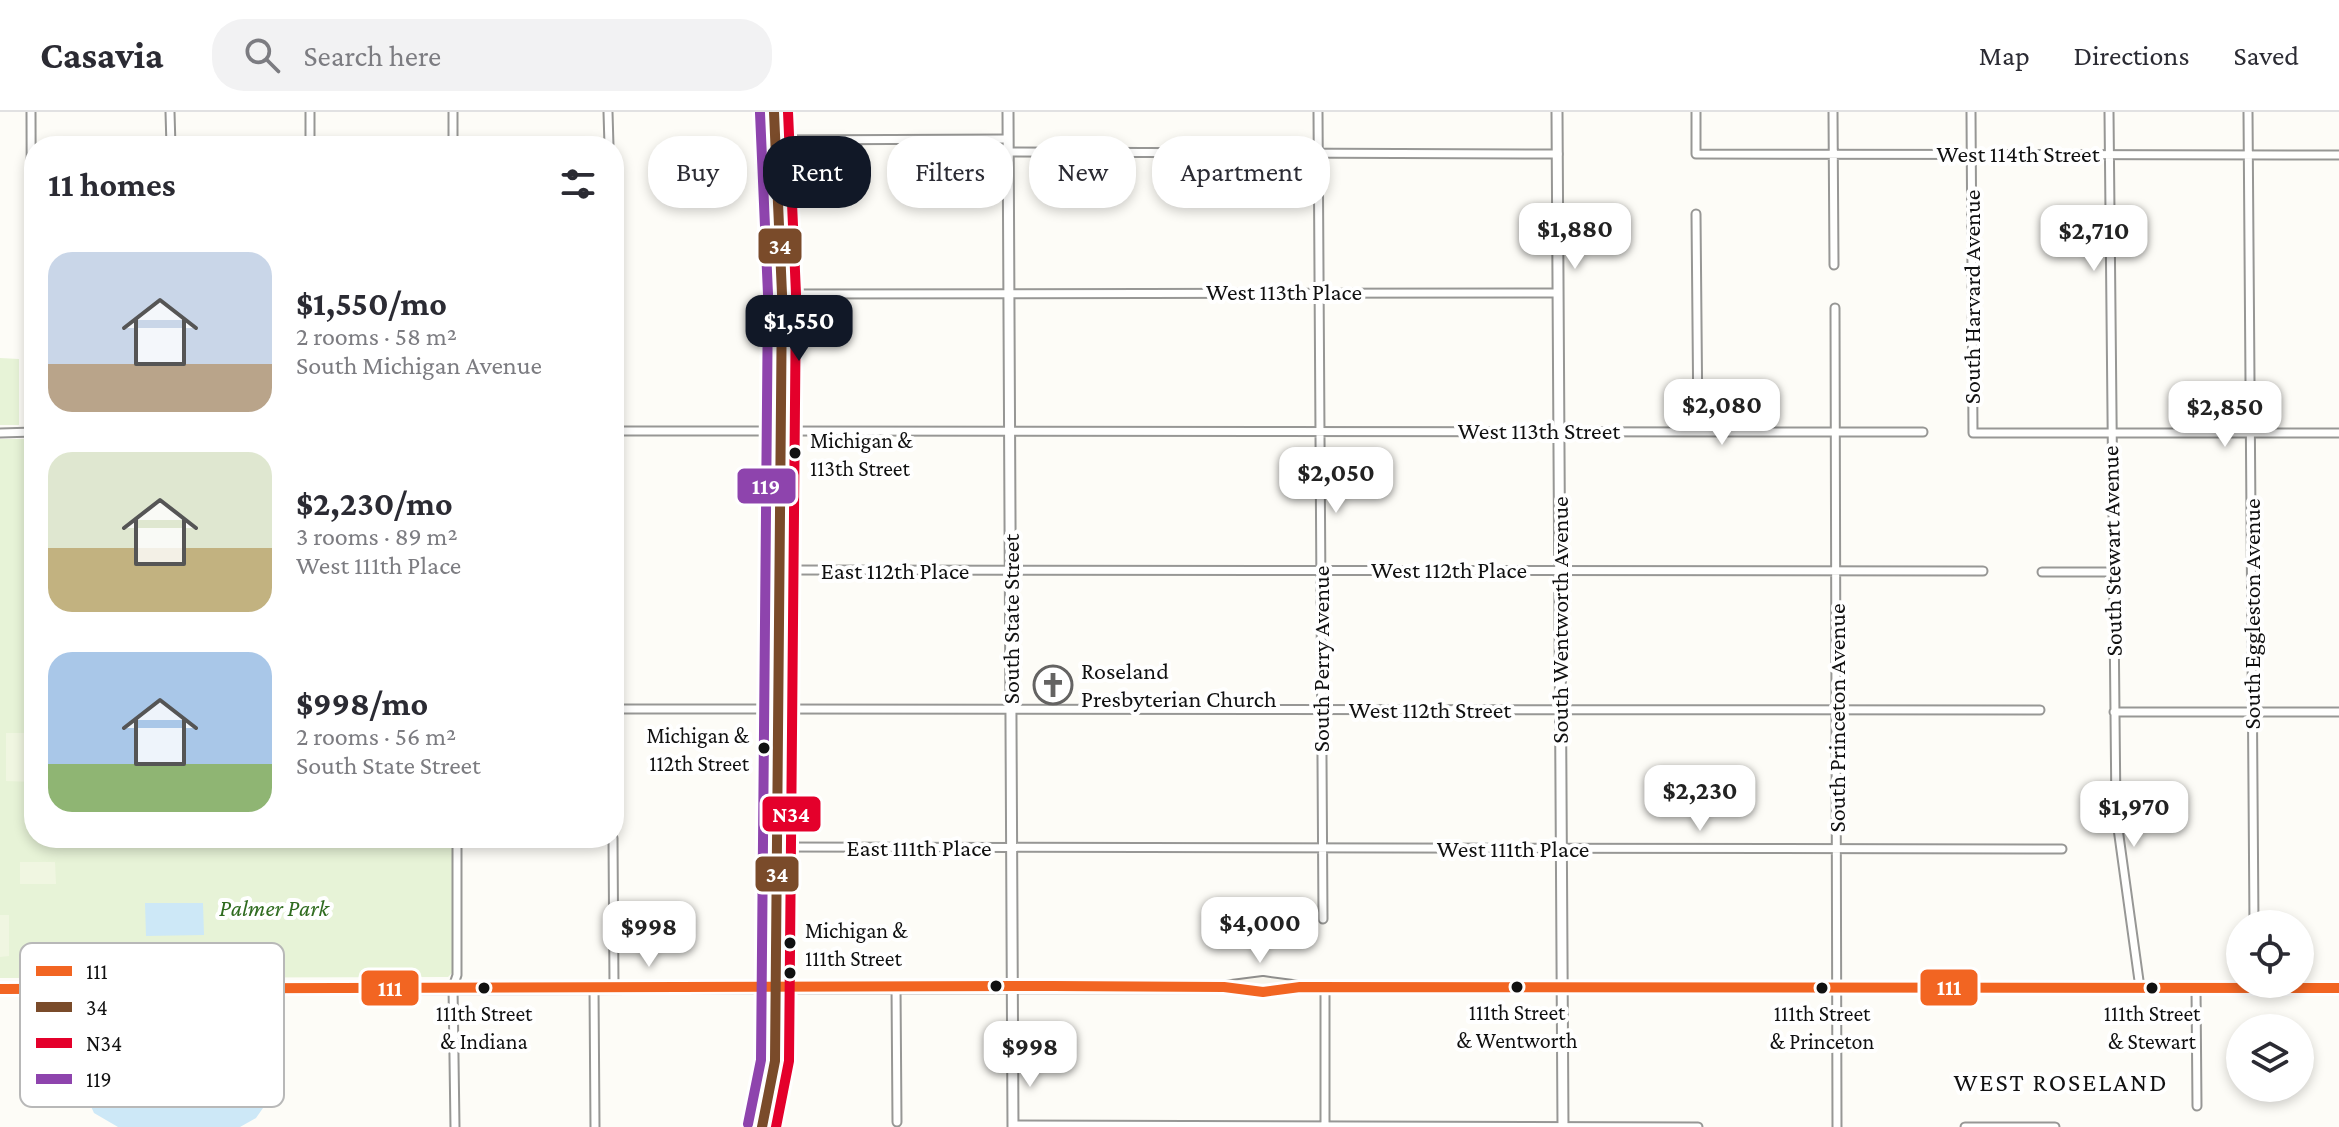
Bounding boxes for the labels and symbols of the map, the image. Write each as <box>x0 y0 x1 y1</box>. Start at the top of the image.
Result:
street label: West 114th Street <box>1936 140 2101 167</box>
street label: South Harvard Avenue <box>1958 190 1985 404</box>
pin: $1,880 <box>1510 203 1640 271</box>
pin: $2,710 <box>2029 205 2159 273</box>
line badge: 34 <box>757 227 803 265</box>
text: 34 <box>769 234 791 259</box>
street label: West 113th Place <box>1206 278 1362 305</box>
pin: $1,550 <box>734 295 864 363</box>
pin: $2,080 <box>1657 379 1787 447</box>
pin: $2,850 <box>2160 381 2290 449</box>
street label: West 113th Street <box>1458 417 1621 444</box>
place label: Michigan & 113th Street <box>810 428 913 481</box>
marker: Michigan & 113th Street <box>787 445 803 461</box>
street label: South Stewart Avenue <box>2096 445 2127 657</box>
pin: $2,050 <box>1271 447 1401 515</box>
line badge: 119 <box>736 467 797 505</box>
text: 119 <box>752 474 780 499</box>
street label: South Wentworth Avenue <box>1546 496 1573 744</box>
street label: South Eggleston Avenue <box>2238 498 2265 730</box>
street label: South State Street <box>997 533 1024 704</box>
street label: West 112th Place <box>1371 556 1527 583</box>
street label: East 112th Place <box>821 557 969 584</box>
street label: South Perry Avenue <box>1307 566 1334 752</box>
street label: South Princeton Avenue <box>1823 603 1850 833</box>
place label: Roseland Presbyterian Church <box>1081 657 1277 712</box>
church icon: Roseland Presbyterian Church <box>1032 664 1074 706</box>
street label: West 112th Street <box>1349 696 1512 723</box>
place label: Michigan & 112th Street <box>646 723 750 776</box>
marker: Michigan & 112th Street <box>756 740 772 756</box>
pin: $2,230 <box>1635 765 1765 833</box>
pin: $1,970 <box>2069 781 2199 849</box>
line badge: N34 <box>761 795 822 833</box>
text: N34 <box>772 802 810 827</box>
street label: East 111th Place <box>846 834 992 861</box>
street label: West 111th Place <box>1437 835 1589 862</box>
line badge: 34 <box>754 855 800 893</box>
text: 34 <box>766 862 788 887</box>
park label: Palmer Park <box>219 894 330 921</box>
pin: $4,000 <box>1195 897 1325 965</box>
pin: $998 <box>602 901 696 969</box>
place label: Michigan & 111th Street <box>805 918 908 971</box>
marker: Michigan & 111th Street <box>782 935 798 951</box>
legend <box>20 943 284 1107</box>
text: 111 <box>86 959 108 984</box>
unlabelled marker <box>782 965 798 981</box>
line badge: 111 <box>1919 968 1979 1007</box>
line badge: 111 <box>360 969 420 1007</box>
text: 111 <box>1937 975 1961 1000</box>
text: 111 <box>378 976 402 1001</box>
unlabelled marker <box>988 978 1004 994</box>
marker: 111th Street & Wentworth <box>1509 979 1525 995</box>
marker: 111th Street & Indiana <box>476 980 492 996</box>
marker: 111th Street & Princeton <box>1814 980 1830 996</box>
marker: 111th Street & Stewart <box>2144 980 2160 996</box>
text: 34 <box>86 995 108 1020</box>
place label: 111th Street & Wentworth <box>1456 1000 1578 1053</box>
place label: 111th Street & Indiana <box>436 1001 533 1054</box>
place label: 111th Street & Princeton <box>1770 1001 1874 1054</box>
place label: 111th Street & Stewart <box>2104 1001 2201 1054</box>
pin: $998 <box>983 1021 1077 1089</box>
text: N34 <box>86 1031 122 1056</box>
text: 119 <box>86 1067 112 1092</box>
district label: WEST ROSELAND <box>1953 1068 2169 1097</box>

